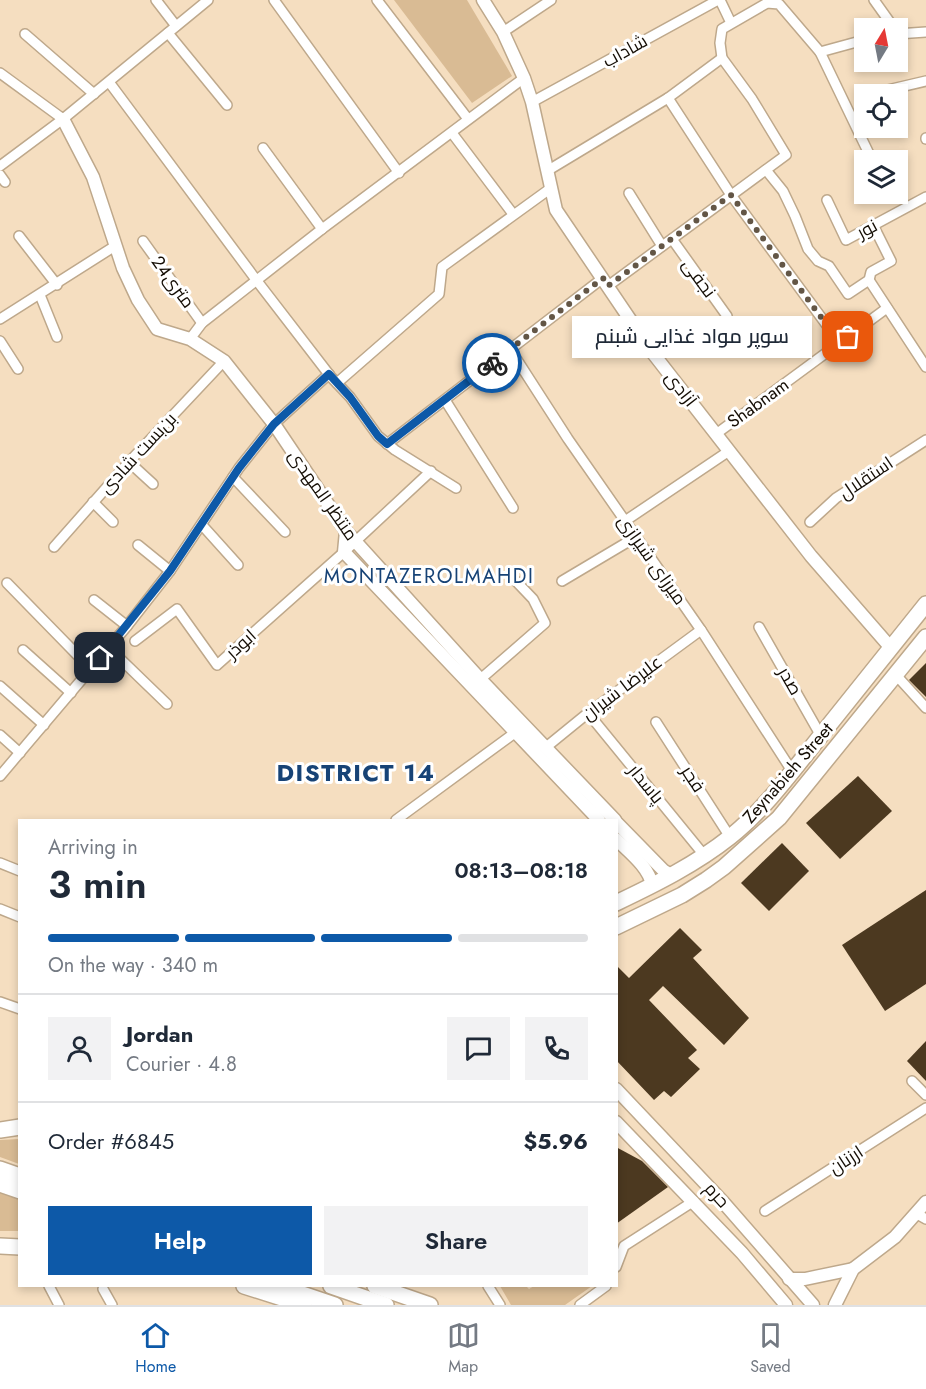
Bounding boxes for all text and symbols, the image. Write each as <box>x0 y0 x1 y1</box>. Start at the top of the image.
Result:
north arrow <box>854 18 908 72</box>
map controls <box>854 18 908 204</box>
street label: شاداب <box>598 28 652 74</box>
button: locate <box>854 84 908 138</box>
button: layers <box>854 150 908 204</box>
street label: نور <box>851 213 882 246</box>
street label: 24متری <box>145 250 201 314</box>
street label: نجفی <box>676 253 722 303</box>
pin <box>822 311 873 362</box>
callout: سوپر مواد غذایی شبنم <box>572 316 812 358</box>
icon: bag <box>831 320 864 353</box>
text: سوپر مواد غذایی شبنم <box>595 322 789 351</box>
courier <box>462 333 522 393</box>
icon: bike <box>476 347 509 380</box>
street label: آزادی <box>659 366 703 413</box>
street label: Shabnam <box>722 372 794 434</box>
street label: بن‌بست شادی <box>93 407 183 499</box>
street label: منتظر المهدی <box>282 444 364 546</box>
street label: استقلال <box>834 450 898 506</box>
street label: میرزای شیرازی <box>611 510 693 610</box>
district label: MONTAZEROLMAHDI <box>324 562 534 591</box>
street label: ابوذر <box>219 623 262 666</box>
pin <box>74 632 125 683</box>
icon: home <box>83 641 116 674</box>
street label: علیرضا شیران <box>576 649 668 727</box>
street label: صدر <box>771 661 809 700</box>
street label: Zeynabieh Street <box>737 716 840 829</box>
district label: DISTRICT 14 <box>276 755 436 790</box>
street label: پاسدار <box>621 758 670 810</box>
street label: فجر <box>674 760 711 797</box>
text: Arriving in <box>48 833 138 862</box>
text: 08:13–08:18 <box>454 854 588 886</box>
text: 3 min <box>48 856 147 913</box>
text: On the way · 340 m <box>48 951 218 980</box>
button: person <box>48 1017 111 1080</box>
button: chat <box>447 1017 510 1080</box>
button: phone <box>525 1017 588 1080</box>
text: Jordan <box>126 1018 193 1050</box>
text: Courier · 4.8 <box>126 1050 237 1079</box>
text: Order #6845 <box>48 1125 174 1157</box>
text: $5.96 <box>524 1125 588 1157</box>
street label: ارزنان <box>824 1139 868 1181</box>
street label: حرم <box>698 1176 736 1214</box>
button: Help <box>48 1206 312 1275</box>
button: Share <box>324 1206 588 1275</box>
tab: Home <box>135 1319 176 1378</box>
tab: Map <box>447 1319 480 1378</box>
tab: Saved <box>750 1319 791 1378</box>

